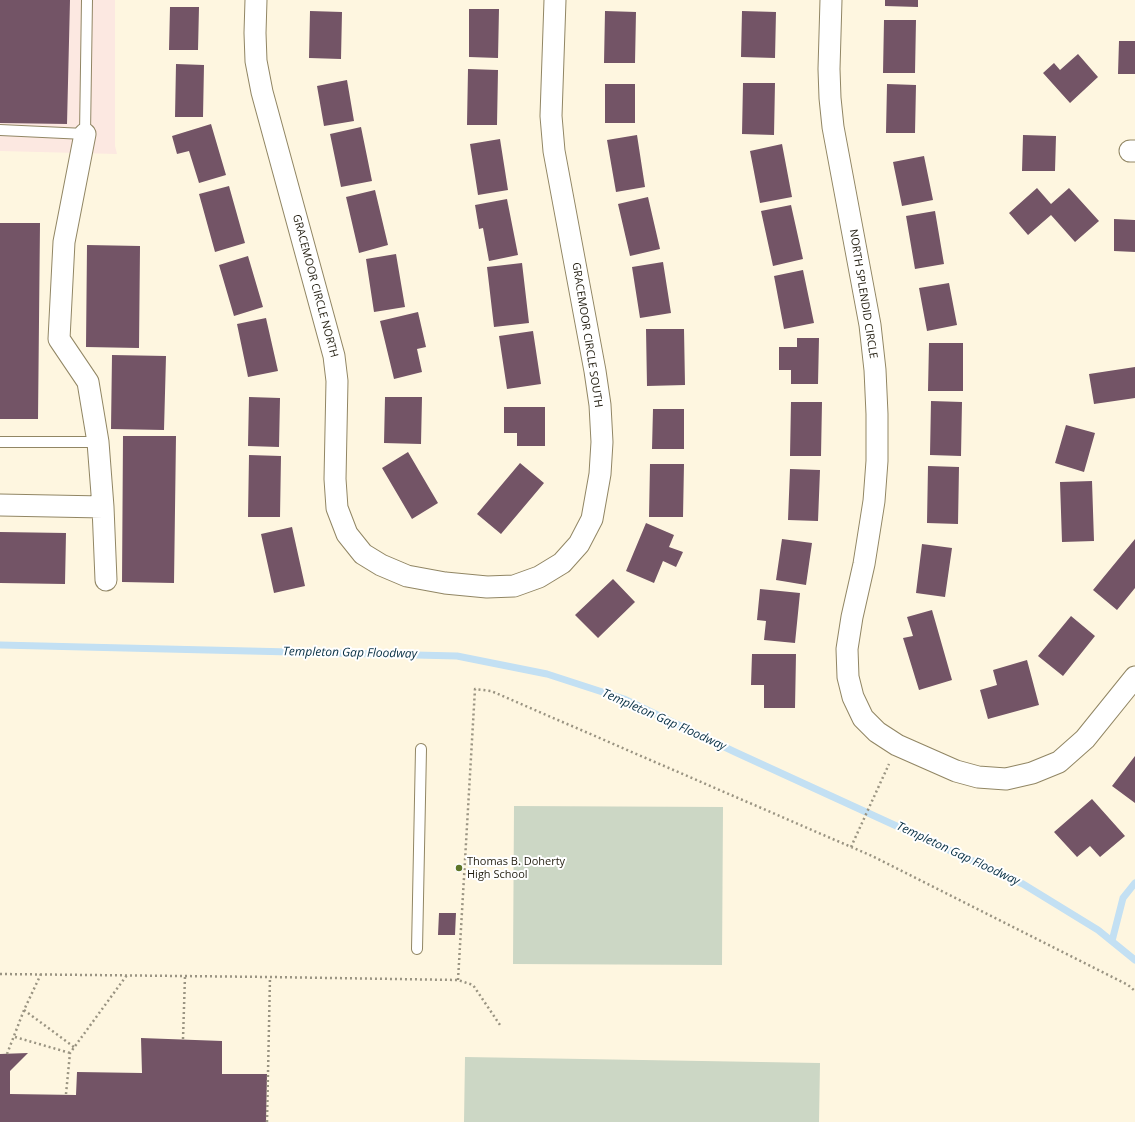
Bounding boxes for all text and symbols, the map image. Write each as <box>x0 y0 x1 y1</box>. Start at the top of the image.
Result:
street label: GRACEMOOR CIRCLE NORTH <box>290 213 340 359</box>
street label: NORTH SPLENDID CIRCLE <box>846 228 880 360</box>
street label: GRACEMOOR CIRCLE SOUTH <box>569 262 605 408</box>
water label: Templeton Gap Floodway <box>283 645 417 661</box>
water label: Templeton Gap Floodway <box>600 686 728 754</box>
water label: Templeton Gap Floodway <box>894 819 1022 889</box>
place label: Thomas B. Doherty High School <box>467 855 565 881</box>
marker: Thomas B. Doherty High School <box>454 863 464 873</box>

